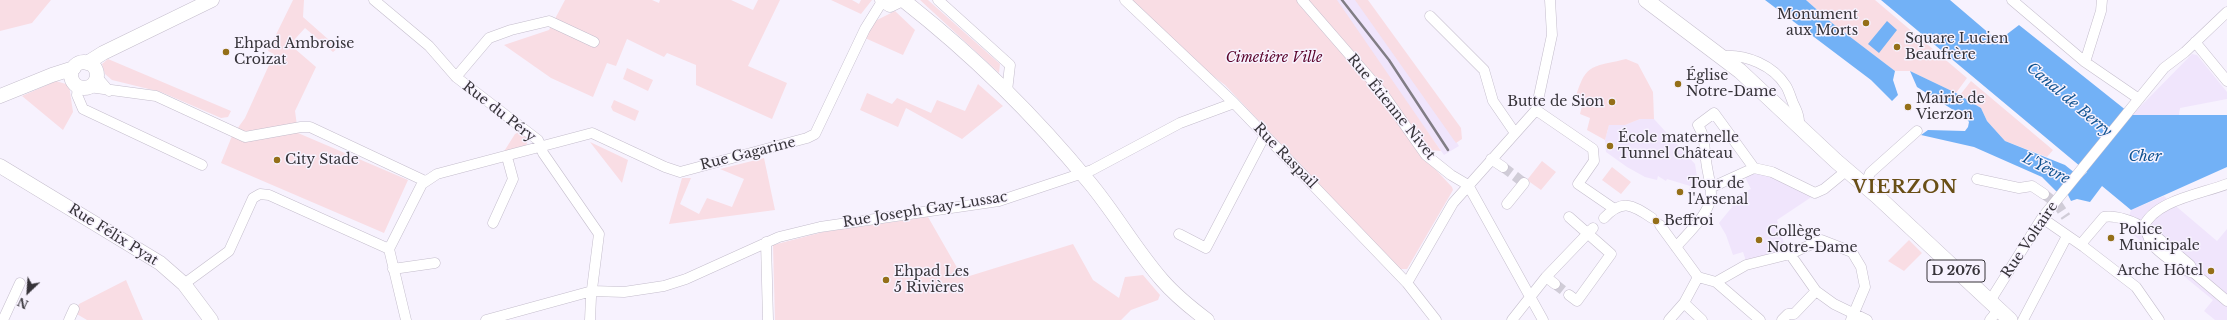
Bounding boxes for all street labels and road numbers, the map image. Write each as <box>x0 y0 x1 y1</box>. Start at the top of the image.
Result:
street label: Rue Étienne Nivet <box>1343 51 1439 163</box>
street label: Rue du Péry <box>459 78 539 146</box>
street label: Rue Raspail <box>1250 120 1320 192</box>
street label: Rue Gagarine <box>699 134 797 174</box>
street label: Rue Joseph Gay-Lussac <box>841 189 1009 231</box>
street label: Rue Voltaire <box>1998 199 2062 281</box>
street label: Rue Félix Pyat <box>65 201 161 269</box>
road number: D 2076 <box>1927 260 1985 282</box>

